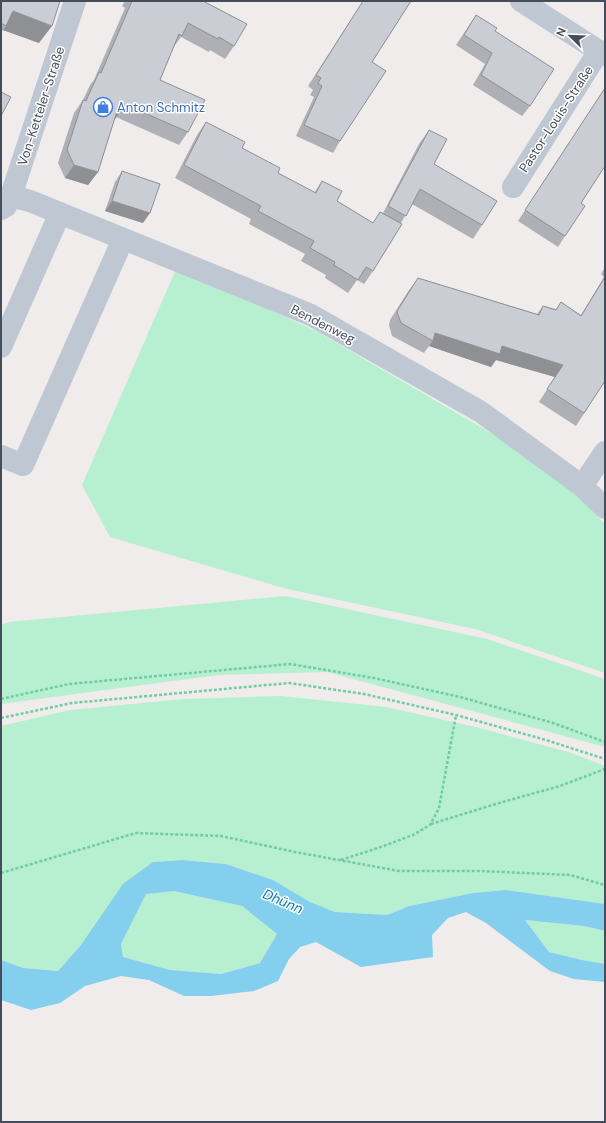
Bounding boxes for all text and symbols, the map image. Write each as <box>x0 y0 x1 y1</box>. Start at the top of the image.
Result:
north arrow <box>550 16 590 56</box>
text: N <box>553 26 569 39</box>
street label: Von-Ketteler-Straße <box>14 44 68 168</box>
street label: Pastor-Louis-Straße <box>515 62 597 176</box>
shop icon: Anton Schmitz <box>92 96 114 118</box>
place label: Anton Schmitz <box>117 99 205 116</box>
street label: Bendenweg <box>288 301 358 347</box>
water label: Dhünn <box>260 885 306 917</box>

